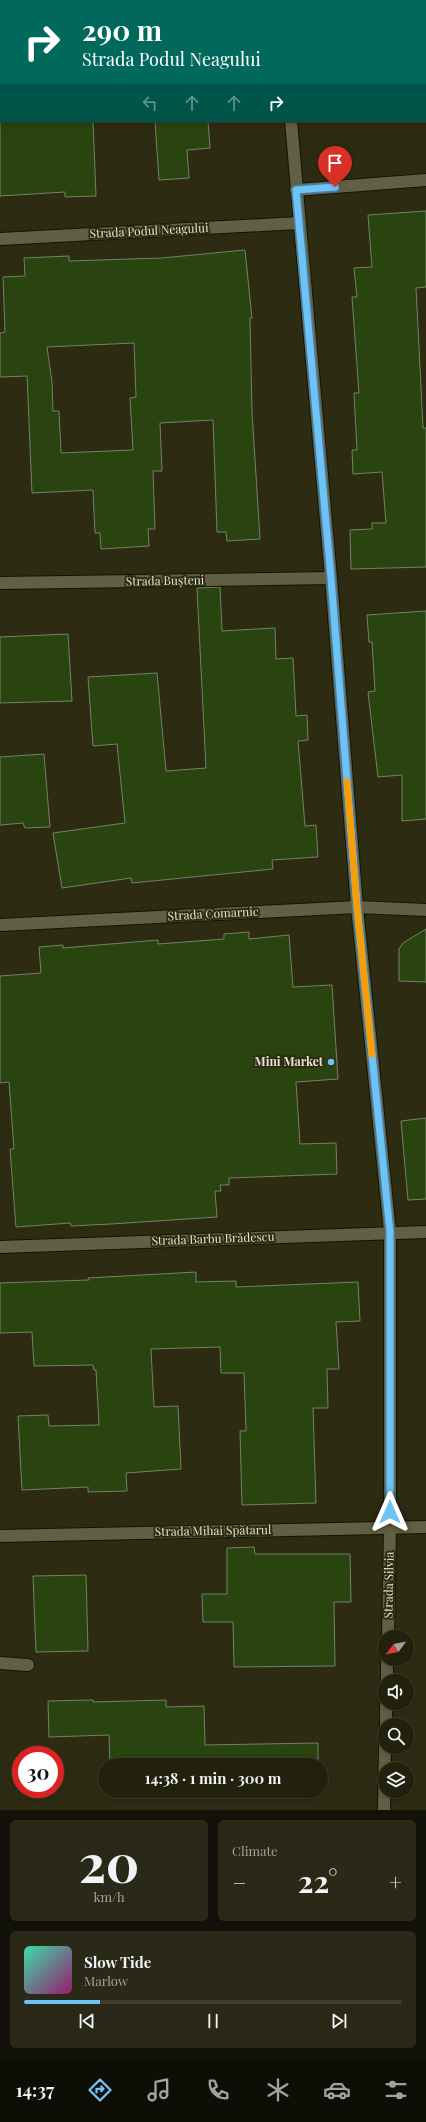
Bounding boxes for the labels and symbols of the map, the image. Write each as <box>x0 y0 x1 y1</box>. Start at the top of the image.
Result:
pin <box>318 146 352 187</box>
street label: Strada Podul Neagului <box>89 219 209 241</box>
street label: Strada Bușteni <box>126 571 205 589</box>
street label: Strada Comarnic <box>167 903 259 923</box>
place label: Mini Market <box>255 1053 324 1069</box>
marker: Mini Market <box>326 1057 336 1067</box>
street label: Strada Barbu Brădescu <box>151 1228 275 1248</box>
position arrow <box>369 1491 411 1533</box>
street label: Strada Mihai Spătarul <box>154 1521 272 1539</box>
street label: Strada Silvia <box>379 1552 397 1618</box>
north arrow <box>378 1630 414 1666</box>
speed limit sign: 30 <box>12 1746 64 1798</box>

